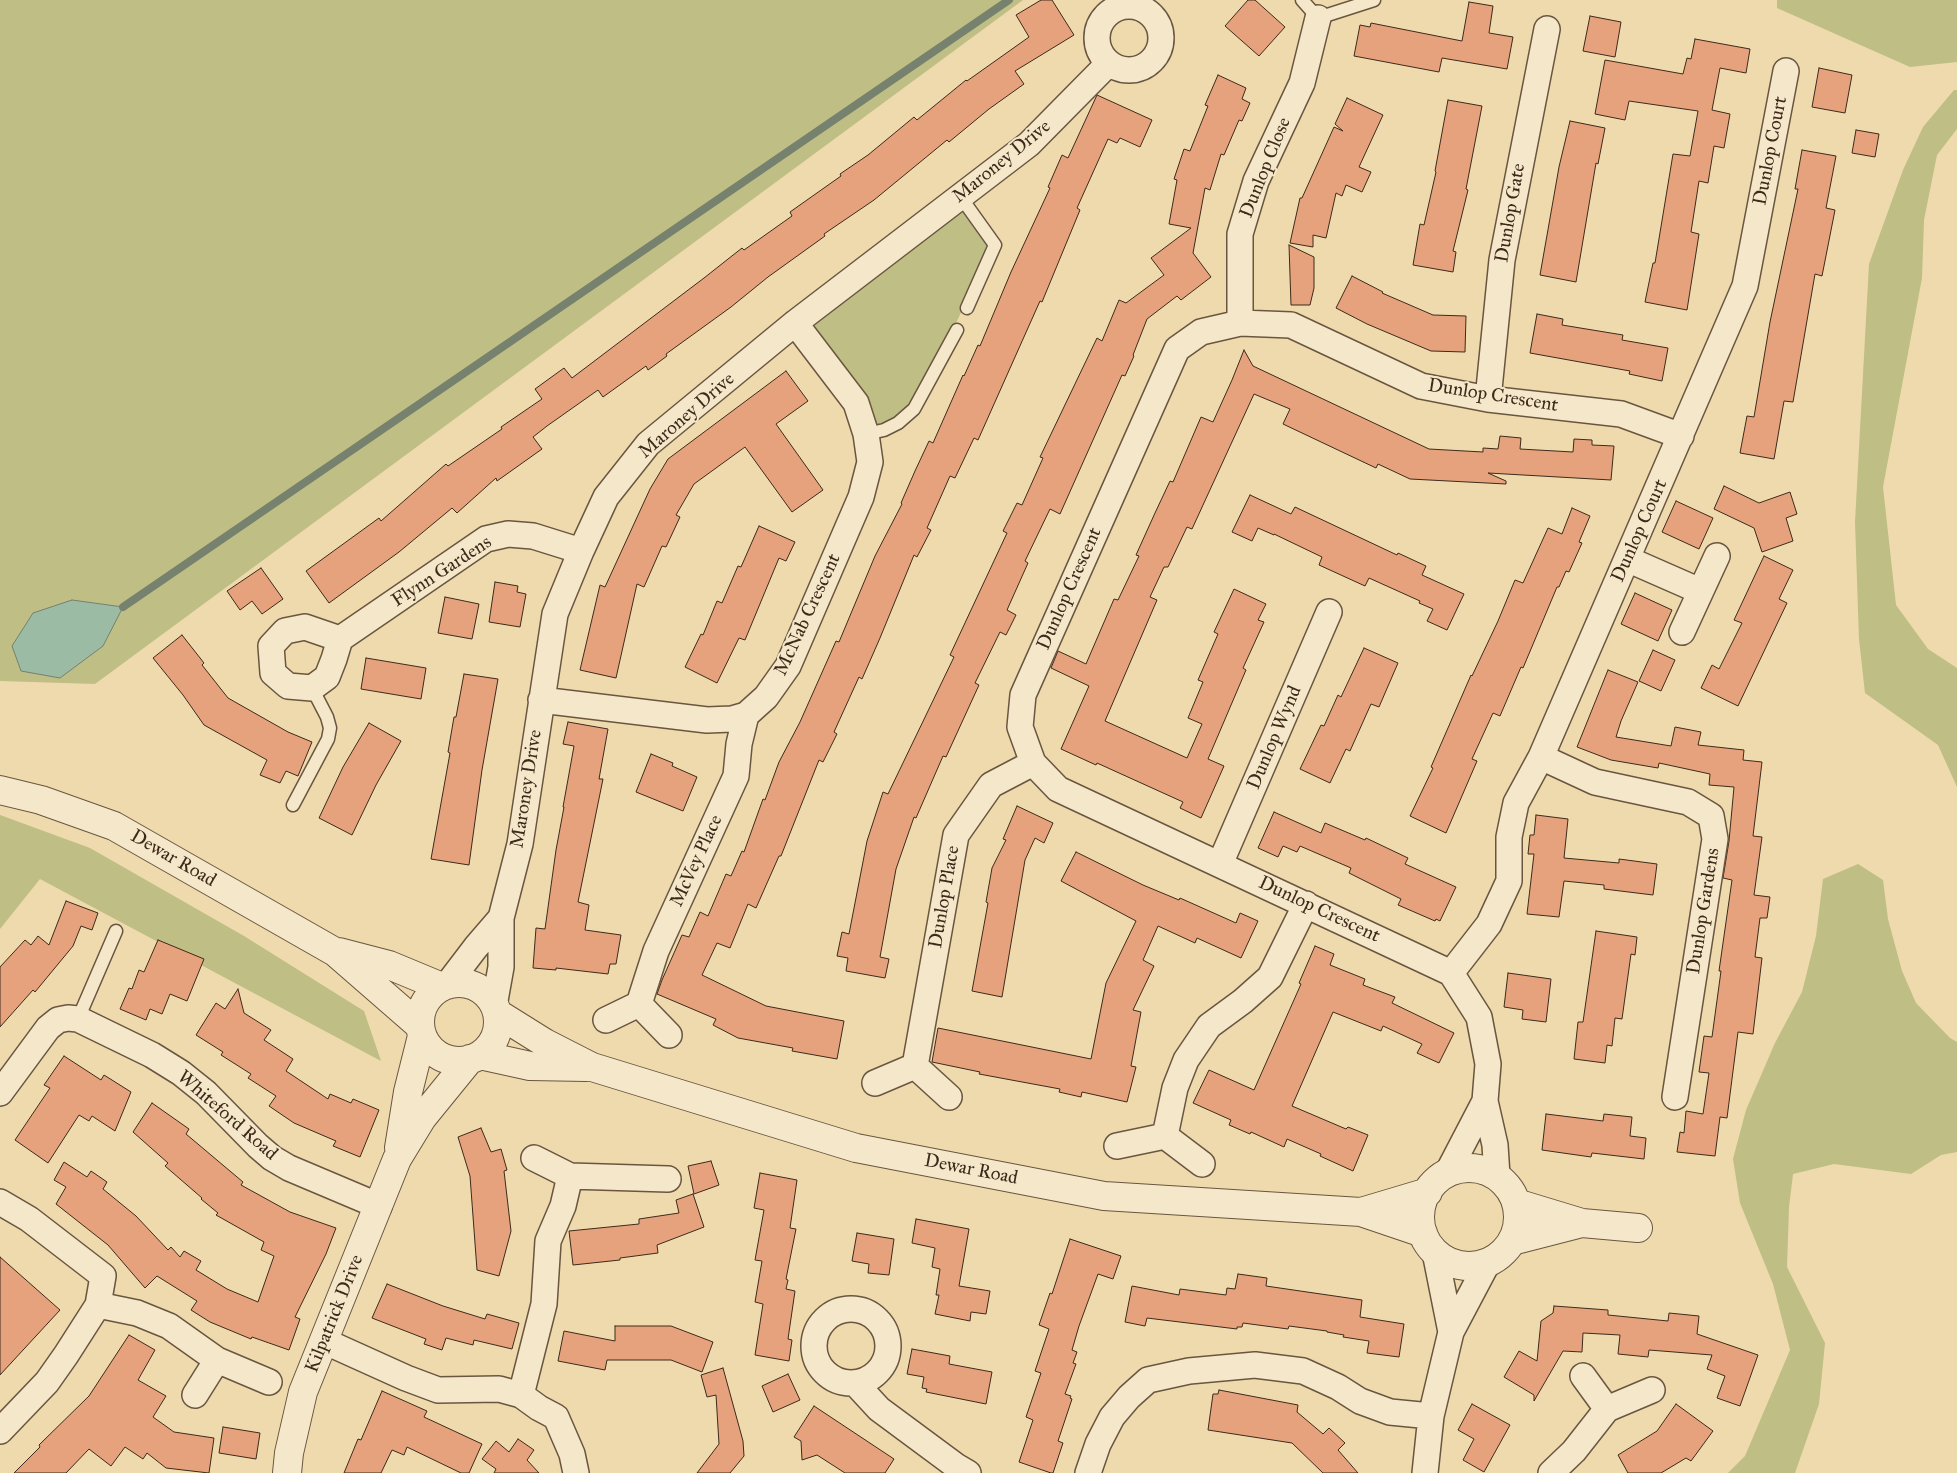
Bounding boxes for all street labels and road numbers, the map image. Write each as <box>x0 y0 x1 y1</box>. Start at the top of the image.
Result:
street label: Dunlop Court <box>1749 95 1793 207</box>
street label: Dunlop Close <box>1236 114 1296 222</box>
street label: Maroney Drive <box>948 116 1056 208</box>
street label: Dunlop Gate <box>1491 162 1531 264</box>
street label: Maroney Drive <box>634 368 740 464</box>
street label: Dunlop Crescent <box>1426 374 1560 418</box>
street label: Dunlop Court <box>1607 476 1673 586</box>
street label: Dunlop Crescent <box>1033 524 1107 654</box>
street label: Flynn Gardens <box>388 531 496 613</box>
street label: McNab Crescent <box>770 550 846 680</box>
street label: Dunlop Wynd <box>1243 683 1307 793</box>
street label: Maroney Drive <box>506 728 548 850</box>
street label: McVey Place <box>666 811 728 911</box>
street label: Dewar Road <box>126 825 220 893</box>
street label: Dunlop Place <box>925 844 965 950</box>
street label: Dunlop Gardens <box>1683 846 1725 976</box>
street label: Dunlop Crescent <box>1255 872 1383 948</box>
street label: Whiteford Road <box>172 1066 282 1166</box>
street label: Dewar Road <box>922 1150 1020 1190</box>
street label: Kilpatrick Drive <box>301 1252 369 1376</box>

